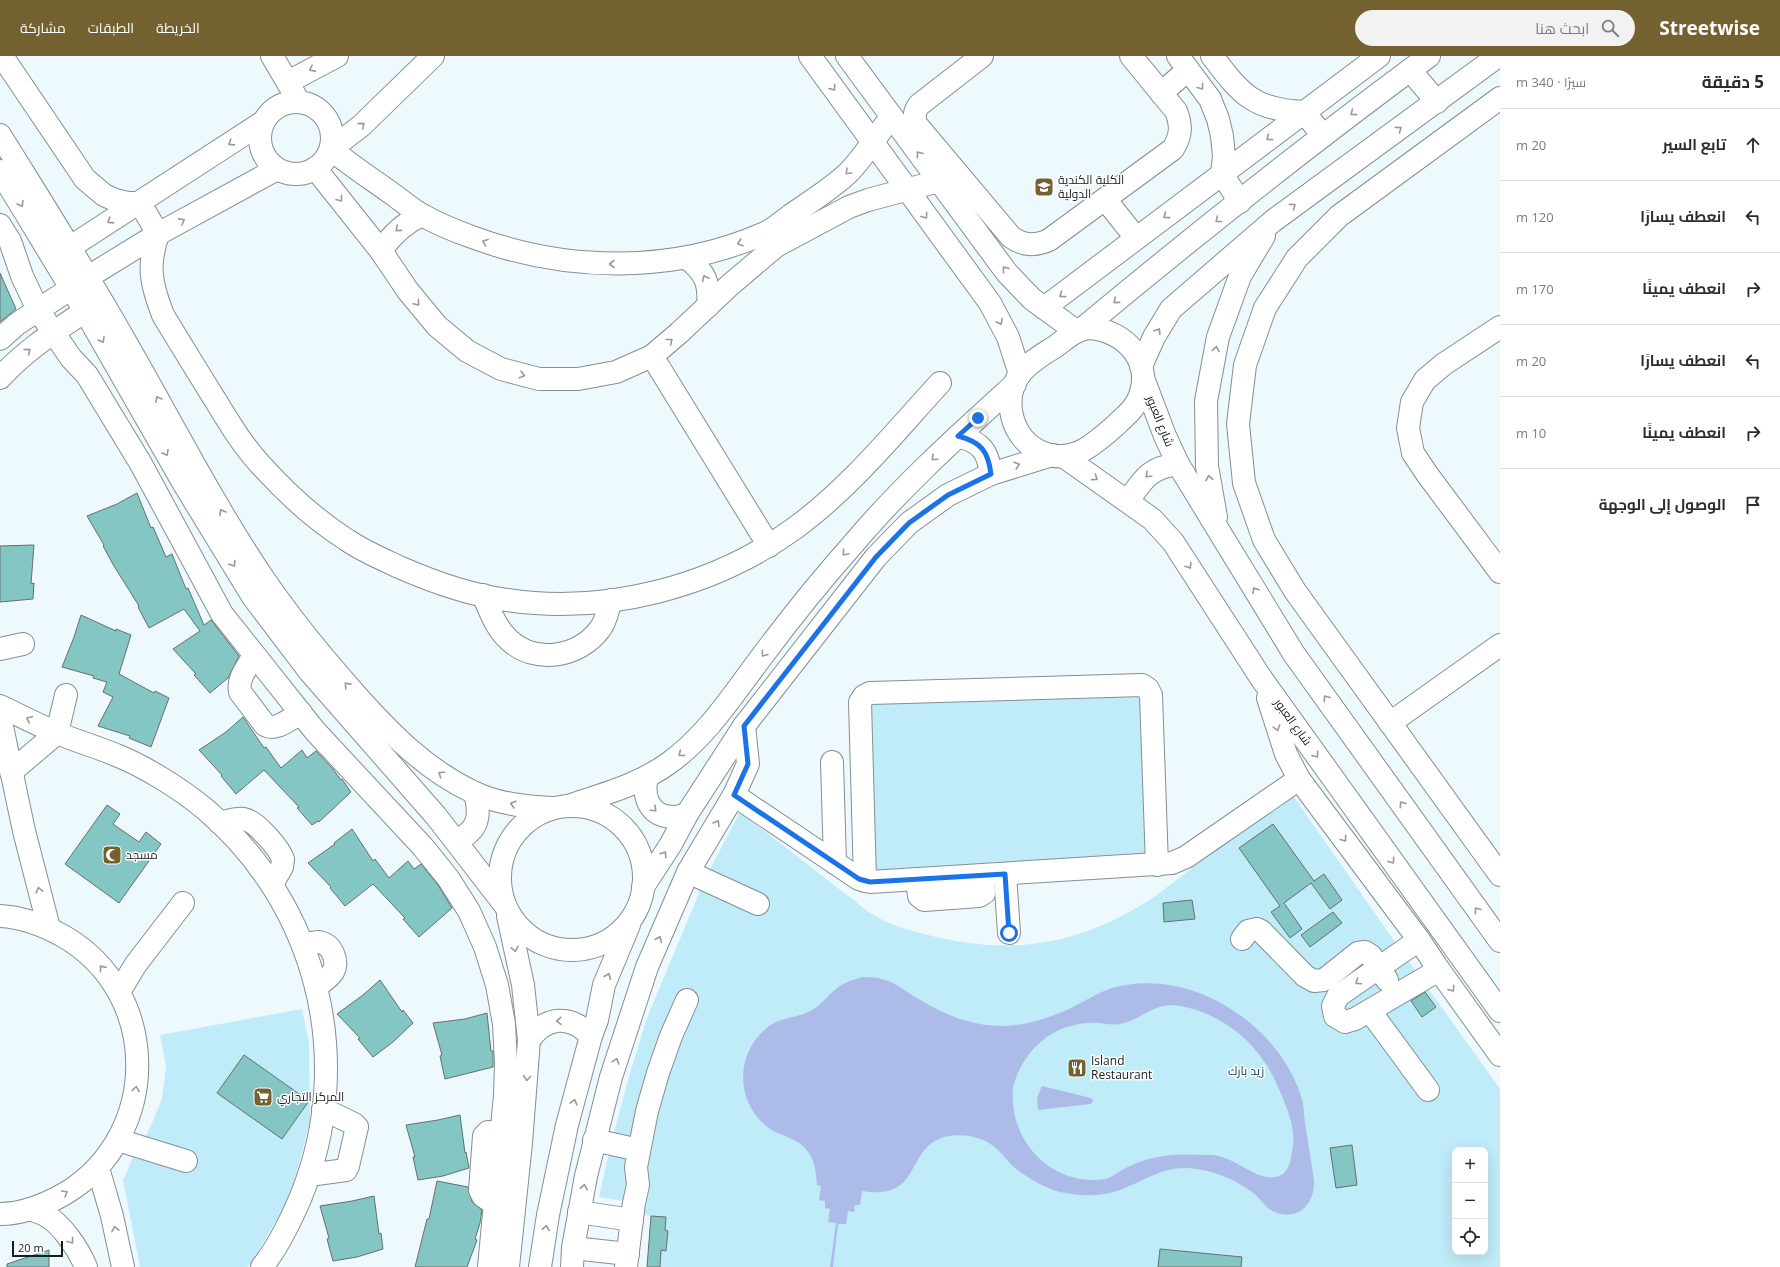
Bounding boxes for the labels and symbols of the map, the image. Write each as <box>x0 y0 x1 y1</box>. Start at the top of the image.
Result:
one-way arrow <box>309 64 316 72</box>
one-way arrow <box>828 83 835 90</box>
one-way arrow <box>1196 83 1203 90</box>
one-way arrow <box>1351 109 1358 116</box>
one-way arrow <box>357 122 365 129</box>
one-way arrow <box>1394 127 1401 134</box>
one-way arrow <box>1267 133 1274 140</box>
one-way arrow <box>228 138 235 146</box>
one-way arrow <box>917 151 924 158</box>
one-way arrow <box>845 167 853 175</box>
place label: الكلية الكندية الدولية <box>1058 171 1124 202</box>
school or university icon: الكلية الكندية الدولية <box>1033 176 1055 198</box>
one-way arrow <box>335 194 342 201</box>
one-way arrow <box>16 200 24 207</box>
one-way arrow <box>1289 204 1296 211</box>
one-way arrow <box>921 211 928 218</box>
one-way arrow <box>1163 211 1170 218</box>
one-way arrow <box>1215 215 1222 222</box>
one-way arrow <box>107 217 114 224</box>
one-way arrow <box>178 219 185 226</box>
one-way arrow <box>396 225 403 232</box>
one-way arrow <box>481 238 488 246</box>
one-way arrow <box>736 238 743 246</box>
one-way arrow <box>609 260 615 268</box>
one-way arrow <box>1002 267 1009 274</box>
one-way arrow <box>702 275 710 283</box>
one-way arrow <box>1059 290 1066 297</box>
one-way arrow <box>1114 296 1121 303</box>
one-way arrow <box>413 298 420 306</box>
one-way arrow <box>996 317 1003 325</box>
one-way arrow <box>1153 328 1160 335</box>
one-way arrow <box>97 336 104 343</box>
one-way arrow <box>666 338 673 345</box>
one-way arrow <box>1211 346 1219 352</box>
one-way arrow <box>23 348 30 355</box>
one-way arrow <box>519 370 526 378</box>
street label: شارع العبور <box>1142 392 1179 449</box>
one-way arrow <box>156 396 163 403</box>
route end <box>969 409 987 427</box>
one-way arrow <box>162 449 169 456</box>
one-way arrow <box>932 453 939 460</box>
one-way arrow <box>1013 461 1020 470</box>
one-way arrow <box>1145 471 1153 478</box>
one-way arrow <box>1091 473 1098 481</box>
one-way arrow <box>1205 475 1213 481</box>
one-way arrow <box>220 509 227 516</box>
one-way arrow <box>843 548 850 555</box>
one-way arrow <box>229 560 236 567</box>
one-way arrow <box>1184 562 1192 569</box>
one-way arrow <box>1252 587 1259 594</box>
one-way arrow <box>762 649 769 656</box>
one-way arrow <box>344 682 352 690</box>
street label: شارع العبور <box>1270 694 1316 749</box>
one-way arrow <box>1324 696 1331 703</box>
one-way arrow <box>25 716 33 724</box>
one-way arrow <box>1273 724 1281 731</box>
one-way arrow <box>679 749 686 756</box>
one-way arrow <box>1312 751 1319 758</box>
one-way arrow <box>438 771 445 779</box>
one-way arrow <box>510 800 517 809</box>
one-way arrow <box>1399 801 1406 808</box>
one-way arrow <box>649 805 657 812</box>
one-way arrow <box>713 820 720 827</box>
one-way arrow <box>1339 834 1346 841</box>
mosque icon: مسجد <box>101 844 123 866</box>
place label: مسجد <box>126 846 158 863</box>
one-way arrow <box>660 851 667 858</box>
one-way arrow <box>1387 856 1394 863</box>
one-way arrow <box>35 887 44 894</box>
one-way arrow <box>1475 907 1482 914</box>
route start <box>1000 924 1018 942</box>
one-way arrow <box>654 935 662 942</box>
one-way arrow <box>511 946 519 952</box>
one-way arrow <box>99 965 106 973</box>
one-way arrow <box>603 973 611 980</box>
one-way arrow <box>1356 978 1363 985</box>
one-way arrow <box>1448 985 1455 992</box>
one-way arrow <box>556 1017 562 1026</box>
place label: Island Restaurant <box>1091 1052 1152 1083</box>
restaurant icon: Island Restaurant <box>1066 1057 1088 1079</box>
one-way arrow <box>611 1058 620 1065</box>
park label: زيد بارك <box>1228 1062 1264 1079</box>
one-way arrow <box>523 1075 532 1081</box>
one-way arrow <box>131 1086 139 1092</box>
supermarket icon: المركز التجاري <box>252 1086 274 1108</box>
place label: المركز التجاري <box>277 1088 344 1107</box>
one-way arrow <box>569 1098 577 1105</box>
one-way arrow <box>579 1184 587 1190</box>
one-way arrow <box>61 1190 68 1198</box>
one-way arrow <box>541 1225 550 1232</box>
one-way arrow <box>111 1226 119 1232</box>
one-way arrow <box>66 1236 73 1243</box>
scale bar <box>12 1239 63 1258</box>

